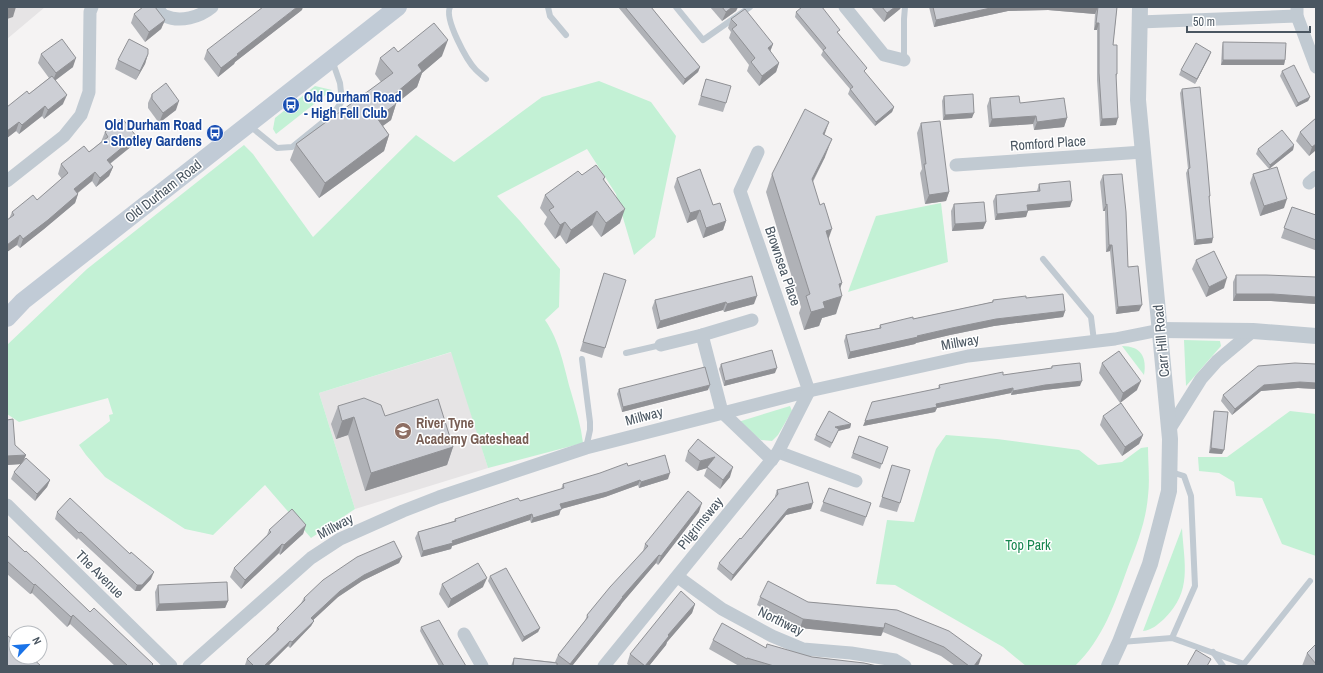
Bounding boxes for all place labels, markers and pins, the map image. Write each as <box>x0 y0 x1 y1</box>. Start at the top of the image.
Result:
place label: Old Durham Road - High Fell Club <box>304 88 402 122</box>
bus stop icon: Old Durham Road - High Fell Club <box>281 95 301 115</box>
place label: Old Durham Road - Shotley Gardens <box>104 116 202 150</box>
bus stop icon: Old Durham Road - Shotley Gardens <box>205 123 225 143</box>
place label: River Tyne Academy Gateshead <box>416 414 529 448</box>
school or university icon: River Tyne Academy Gateshead <box>393 421 413 441</box>

